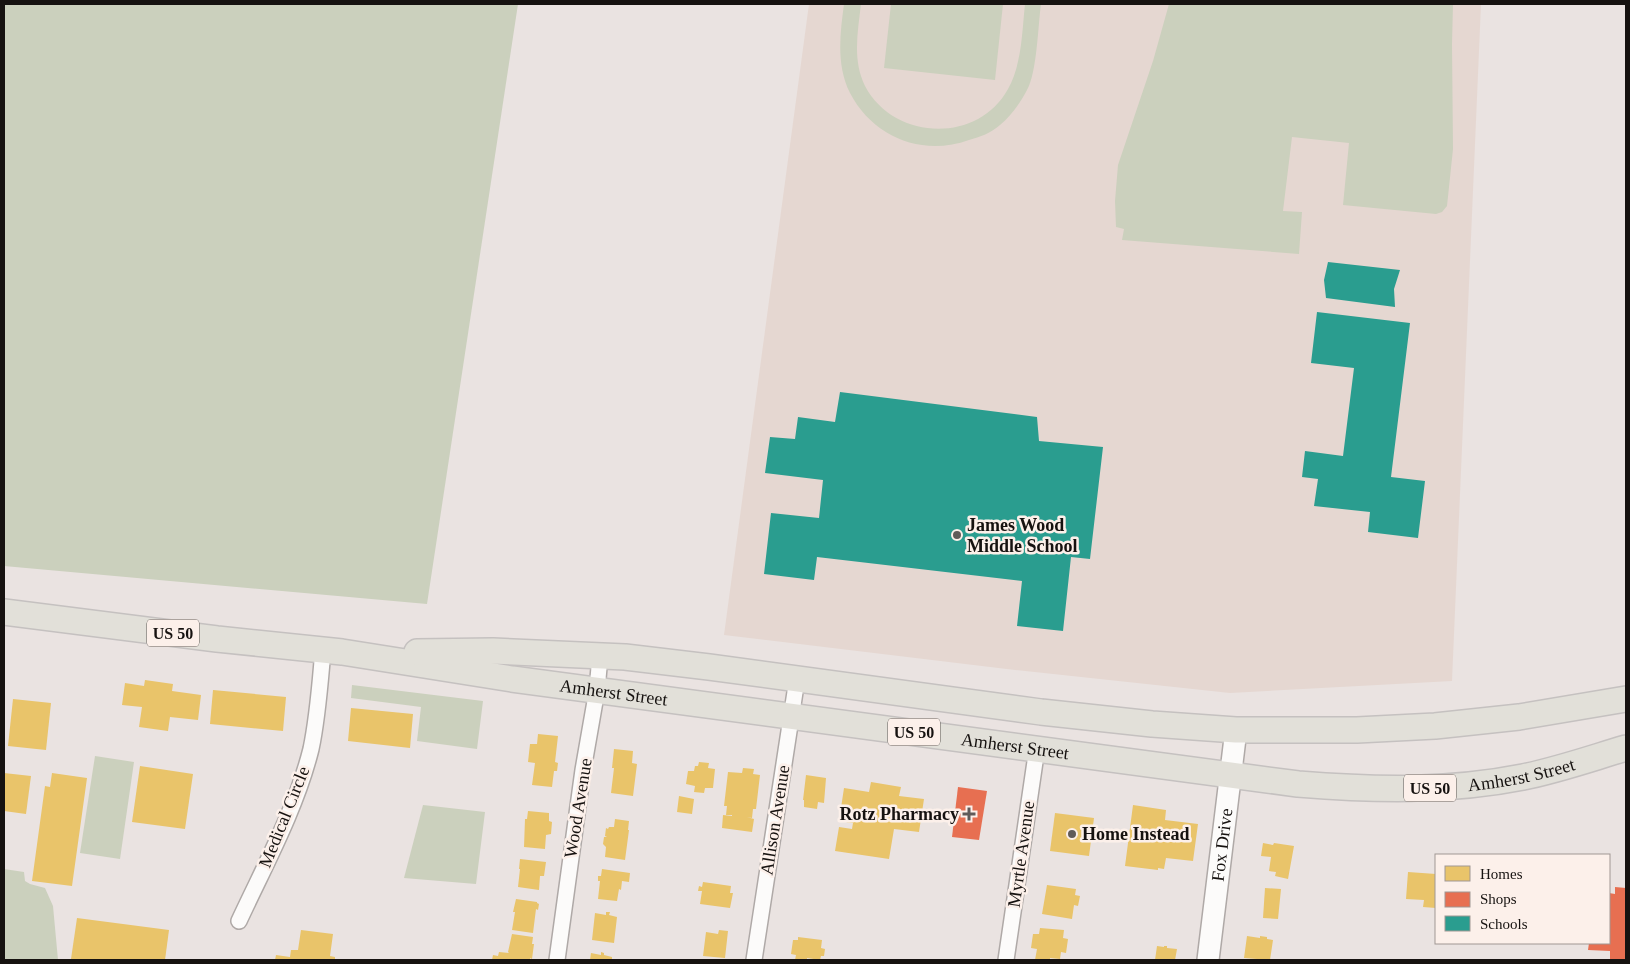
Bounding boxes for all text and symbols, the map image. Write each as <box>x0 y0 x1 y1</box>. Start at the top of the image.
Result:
place label: James Wood Middle School <box>967 515 1078 556</box>
marker: James Wood Middle School <box>951 529 963 541</box>
road number: US 50 <box>147 620 199 646</box>
street label: Amherst Street <box>558 675 669 710</box>
road number: US 50 <box>888 719 940 746</box>
street label: Amherst Street <box>960 729 1070 763</box>
street label: Amherst Street <box>1467 754 1577 795</box>
street label: Wood Avenue <box>560 757 596 859</box>
street label: Medical Circle <box>255 763 313 871</box>
street label: Allison Avenue <box>756 764 794 876</box>
road number: US 50 <box>1404 774 1456 801</box>
street label: Myrtle Avenue <box>1004 800 1038 908</box>
place label: Rotz Pharmacy <box>840 804 959 824</box>
street label: Fox Drive <box>1208 807 1236 883</box>
marker: Rotz Pharmacy <box>963 808 975 820</box>
place label: Home Instead <box>1082 824 1190 844</box>
marker: Home Instead <box>1066 828 1078 840</box>
legend <box>1435 854 1610 944</box>
text: Homes <box>1480 866 1523 882</box>
text: Shops <box>1480 891 1517 907</box>
text: Schools <box>1480 916 1528 932</box>

